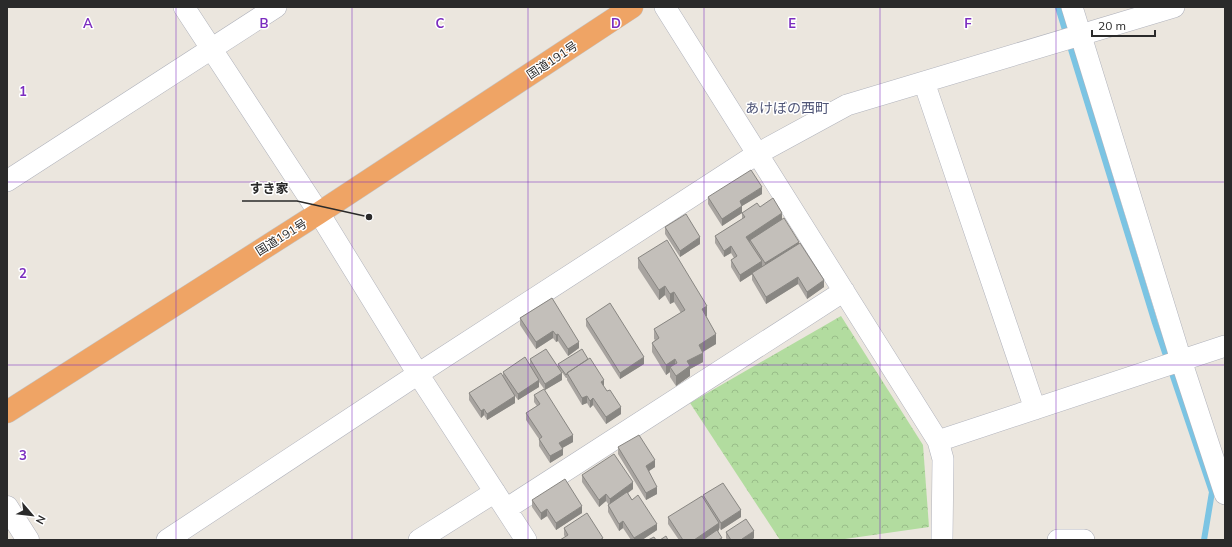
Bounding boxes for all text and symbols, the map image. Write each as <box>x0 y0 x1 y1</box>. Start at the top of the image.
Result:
scale bar <box>1092 12 1155 38</box>
text: A <box>83 15 93 31</box>
text: B <box>260 15 269 31</box>
text: C <box>436 15 445 31</box>
text: D <box>611 15 621 31</box>
text: E <box>788 15 796 31</box>
text: F <box>964 15 972 31</box>
text: 20 m <box>1098 18 1126 33</box>
street label: 国道191号 <box>524 38 580 82</box>
text: 1 <box>19 83 27 99</box>
district label: あけぼの西町 <box>745 99 829 117</box>
callout: すき家 <box>242 176 297 201</box>
text: すき家 <box>249 180 289 196</box>
street label: 国道191号 <box>253 215 309 259</box>
text: 2 <box>19 265 27 281</box>
text: 3 <box>19 447 27 463</box>
north arrow <box>12 495 52 535</box>
text: N <box>33 513 49 527</box>

